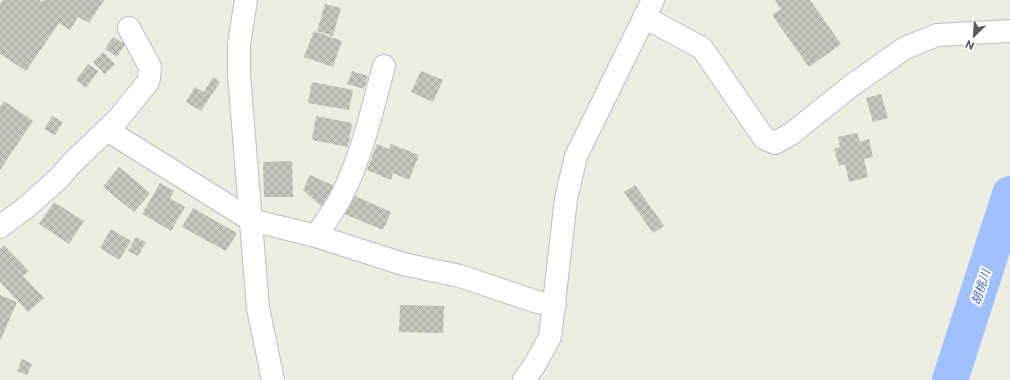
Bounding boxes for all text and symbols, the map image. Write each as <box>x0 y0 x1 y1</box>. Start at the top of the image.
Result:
north arrow <box>954 16 994 56</box>
text: N <box>963 38 976 53</box>
water label: 胡桃川 <box>968 266 993 306</box>

